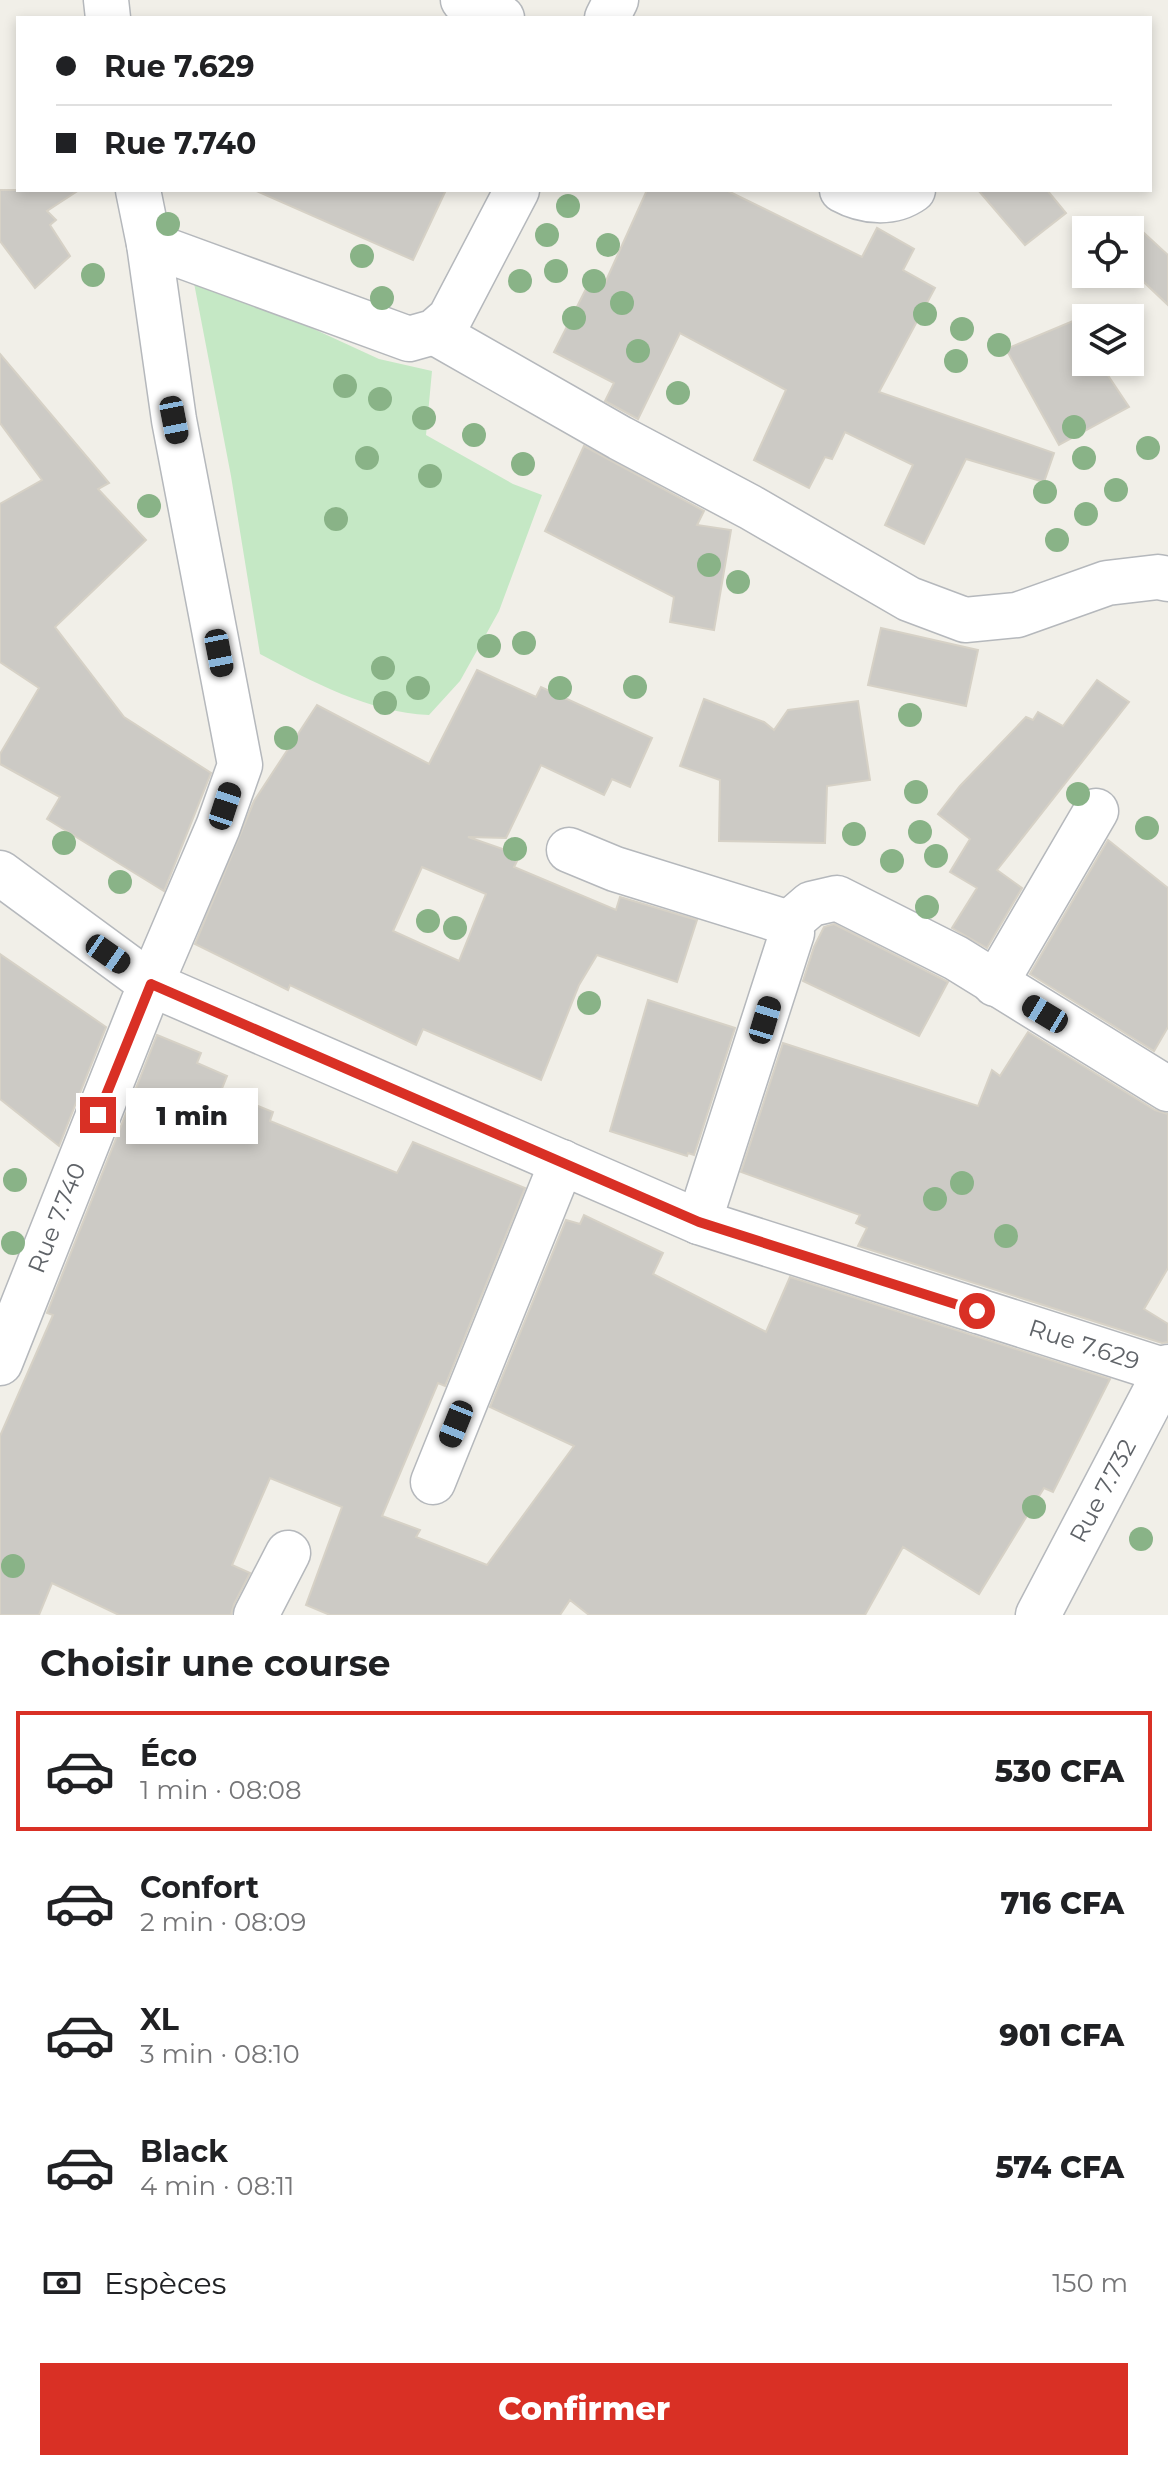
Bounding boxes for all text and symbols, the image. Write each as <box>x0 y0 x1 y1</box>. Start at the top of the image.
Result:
text: Rue 7.629 <box>104 48 255 85</box>
text: Rue 7.740 <box>104 125 256 162</box>
map controls <box>1072 216 1144 376</box>
button: locate <box>1072 216 1144 288</box>
button: layers <box>1072 304 1144 376</box>
car <box>158 394 190 446</box>
car <box>203 627 235 679</box>
car <box>206 779 244 833</box>
car <box>81 930 135 978</box>
car <box>1018 991 1072 1037</box>
car <box>747 994 783 1046</box>
callout: 1 min <box>126 1087 258 1143</box>
route end <box>80 1097 116 1133</box>
text: 1 min <box>156 1100 228 1132</box>
street label: Rue 7.740 <box>21 1158 92 1277</box>
route start <box>959 1293 995 1329</box>
street label: Rue 7.629 <box>1025 1313 1143 1376</box>
car <box>436 1397 476 1451</box>
street label: Rue 7.732 <box>1063 1434 1142 1547</box>
text: Choisir une course <box>40 1641 391 1685</box>
icon: car <box>44 1735 116 1807</box>
text: Éco <box>140 1737 197 1774</box>
text: 530 CFA <box>995 1753 1124 1790</box>
text: 1 min · 08:08 <box>140 1774 302 1806</box>
icon: car <box>44 1867 116 1939</box>
text: Confort <box>140 1869 259 1906</box>
text: 716 CFA <box>1000 1885 1124 1922</box>
text: 2 min · 08:09 <box>140 1906 306 1938</box>
icon: car <box>44 1999 116 2071</box>
text: XL <box>140 2001 179 2038</box>
text: 901 CFA <box>999 2017 1124 2054</box>
text: 3 min · 08:10 <box>140 2038 300 2070</box>
icon: car <box>44 2131 116 2203</box>
text: Black <box>140 2133 228 2170</box>
text: 574 CFA <box>995 2149 1124 2186</box>
text: 4 min · 08:11 <box>140 2170 294 2202</box>
icon: cash <box>40 2261 84 2305</box>
text: Espèces <box>104 2265 226 2302</box>
text: 150 m <box>1052 2267 1128 2299</box>
button: Confirmer <box>40 2363 1128 2455</box>

